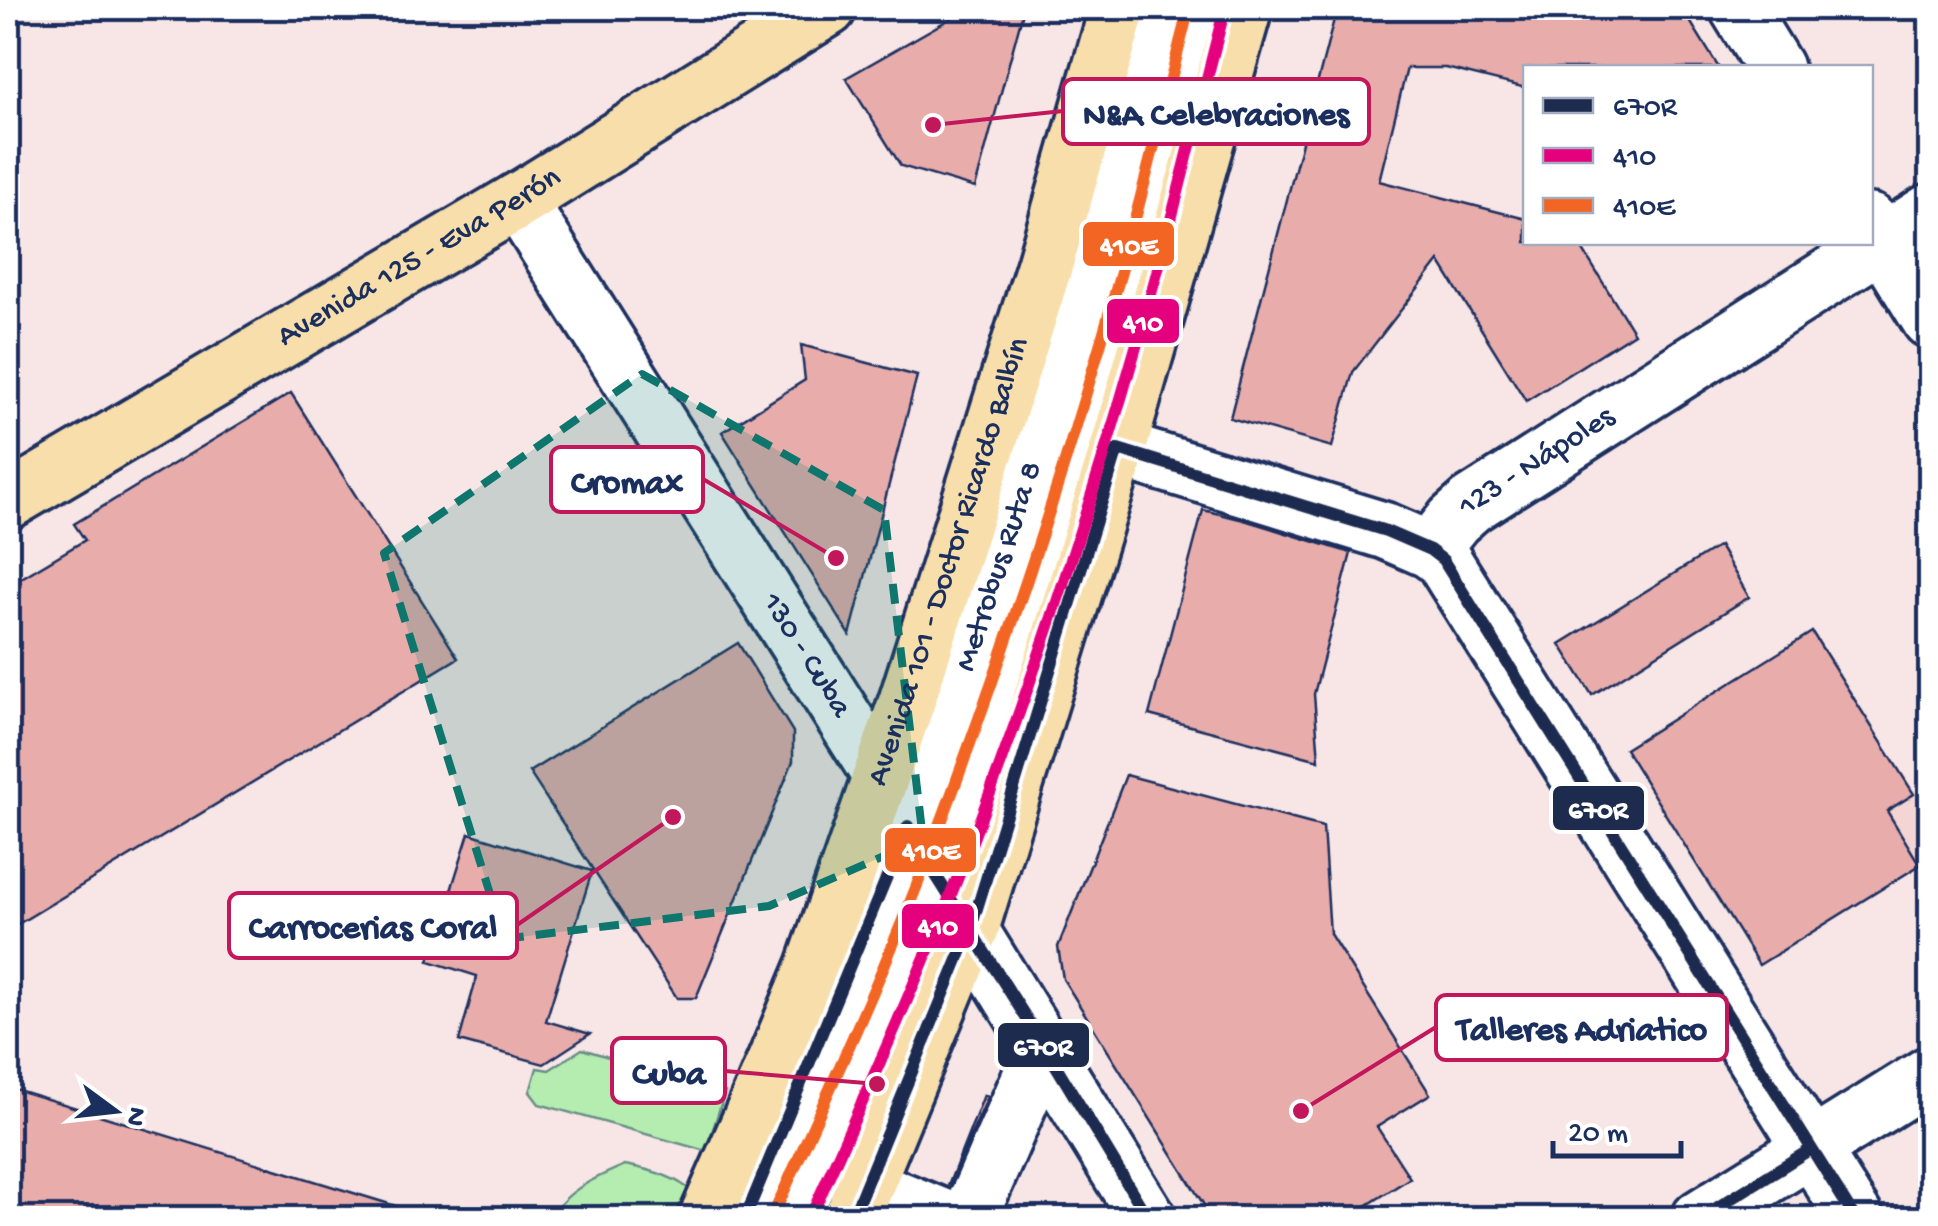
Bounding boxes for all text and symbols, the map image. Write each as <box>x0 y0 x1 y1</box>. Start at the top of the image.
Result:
legend <box>1523 65 1873 245</box>
callout: N&A Celebraciones <box>1063 79 1369 144</box>
text: 670R <box>1613 92 1678 127</box>
text: N&A Celebraciones <box>1083 97 1351 138</box>
text: 410 <box>1613 142 1656 177</box>
street label: Avenida 125 - Eva Perón <box>271 160 569 357</box>
text: 410E <box>1613 192 1676 227</box>
line badge: 410E <box>1081 220 1176 268</box>
text: 410E <box>1099 232 1160 265</box>
line badge: 410 <box>1105 297 1181 345</box>
text: 410 <box>1122 309 1163 342</box>
street label: Avenida 101 - Doctor Ricardo Balbín <box>860 333 1039 791</box>
street label: 123 - Nápoles <box>1451 398 1623 526</box>
callout: Cromax <box>551 447 703 512</box>
street label: Metrobus Ruta 8 <box>948 457 1052 677</box>
text: Cromax <box>571 465 684 506</box>
street label: 130 - Cuba <box>751 586 859 726</box>
line badge: 670R <box>1551 784 1646 832</box>
text: 670R <box>1568 796 1630 829</box>
line badge: 410E <box>883 826 978 874</box>
text: 410E <box>901 837 962 870</box>
callout: Carrocerias Coral <box>229 893 517 958</box>
line badge: 410 <box>900 902 976 950</box>
text: Carrocerias Coral <box>249 910 497 951</box>
text: 410 <box>917 913 958 946</box>
callout: Talleres Adriatico <box>1436 995 1727 1060</box>
text: Talleres Adriatico <box>1454 1012 1707 1053</box>
line badge: 670R <box>996 1021 1091 1069</box>
text: 670R <box>1013 1033 1075 1066</box>
callout: Cuba <box>612 1038 725 1103</box>
text: Cuba <box>632 1056 707 1097</box>
north arrow <box>65 1061 165 1161</box>
scale bar <box>1553 1096 1680 1158</box>
text: N <box>116 1103 153 1129</box>
text: 20 m <box>1568 1118 1628 1153</box>

